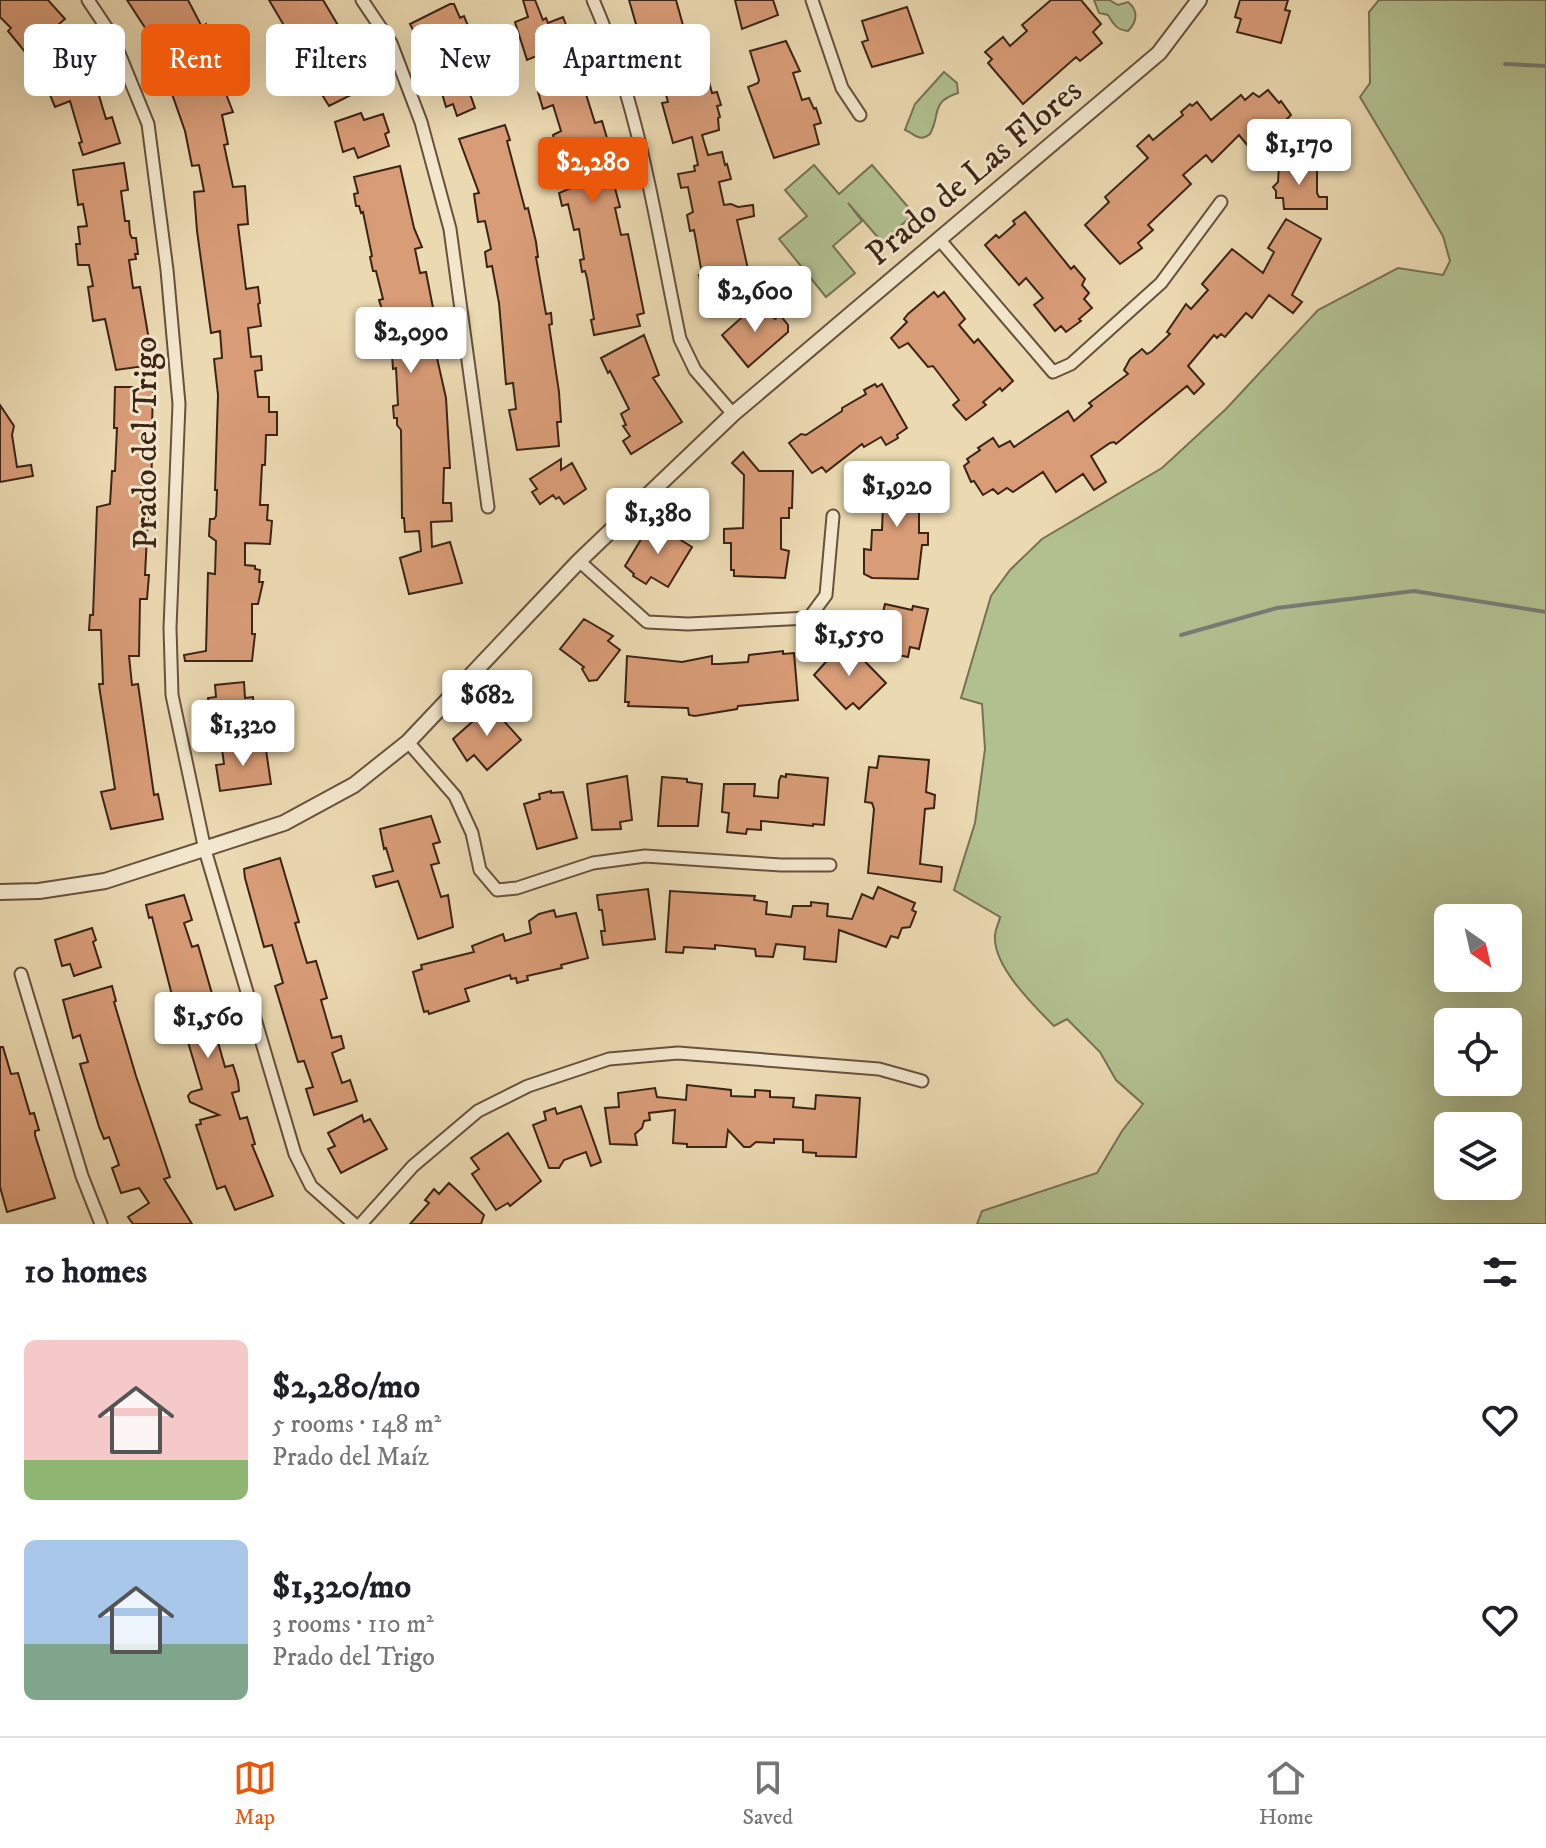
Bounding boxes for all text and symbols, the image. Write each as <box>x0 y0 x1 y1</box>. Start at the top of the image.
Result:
chip: Buy <box>24 24 125 96</box>
chip: Rent <box>141 24 250 96</box>
chip: Filters <box>266 24 395 96</box>
chip: New <box>411 24 519 96</box>
chip: Apartment <box>535 24 710 96</box>
street label: Prado de Las Flores <box>858 70 1091 275</box>
pin: $1,170 <box>1234 119 1364 187</box>
text: $1,170 <box>1265 128 1333 161</box>
pin: $2,280 <box>528 137 658 205</box>
text: $2,280 <box>556 146 630 179</box>
pin: $2,600 <box>690 266 820 334</box>
text: $2,600 <box>717 275 793 308</box>
pin: $2,090 <box>346 307 476 375</box>
text: $2,090 <box>373 316 449 349</box>
street label: Prado del Trigo <box>125 337 167 549</box>
pin: $1,920 <box>832 461 962 529</box>
text: $1,920 <box>862 470 932 503</box>
pin: $1,380 <box>593 488 723 556</box>
text: $1,380 <box>624 497 692 530</box>
pin: $1,550 <box>784 610 914 678</box>
text: $1,550 <box>814 619 884 652</box>
pin: $682 <box>440 670 534 738</box>
text: $682 <box>460 679 514 712</box>
pin: $1,320 <box>178 700 308 768</box>
text: $1,320 <box>209 709 277 742</box>
north arrow <box>1434 904 1522 992</box>
map controls <box>1434 904 1522 1200</box>
pin: $1,560 <box>143 992 273 1060</box>
text: $1,560 <box>173 1001 243 1034</box>
button: locate <box>1434 1008 1522 1096</box>
button: layers <box>1434 1112 1522 1200</box>
icon: filters <box>1478 1250 1522 1294</box>
text: 10 homes <box>24 1251 147 1293</box>
text: $2,280/mo <box>272 1366 420 1408</box>
icon: home <box>88 1372 184 1468</box>
icon: heart <box>1478 1398 1522 1442</box>
text: 5 rooms · 148 m² <box>272 1408 441 1441</box>
text: Prado del Maíz <box>272 1441 429 1474</box>
text: $1,320/mo <box>272 1566 411 1608</box>
icon: home <box>88 1572 184 1668</box>
icon: heart <box>1478 1598 1522 1642</box>
text: 3 rooms · 110 m² <box>272 1608 434 1641</box>
text: Prado del Trigo <box>272 1641 435 1674</box>
tab: Map <box>233 1756 277 1831</box>
tab: Saved <box>743 1756 793 1831</box>
tab: Home <box>1259 1756 1313 1831</box>

